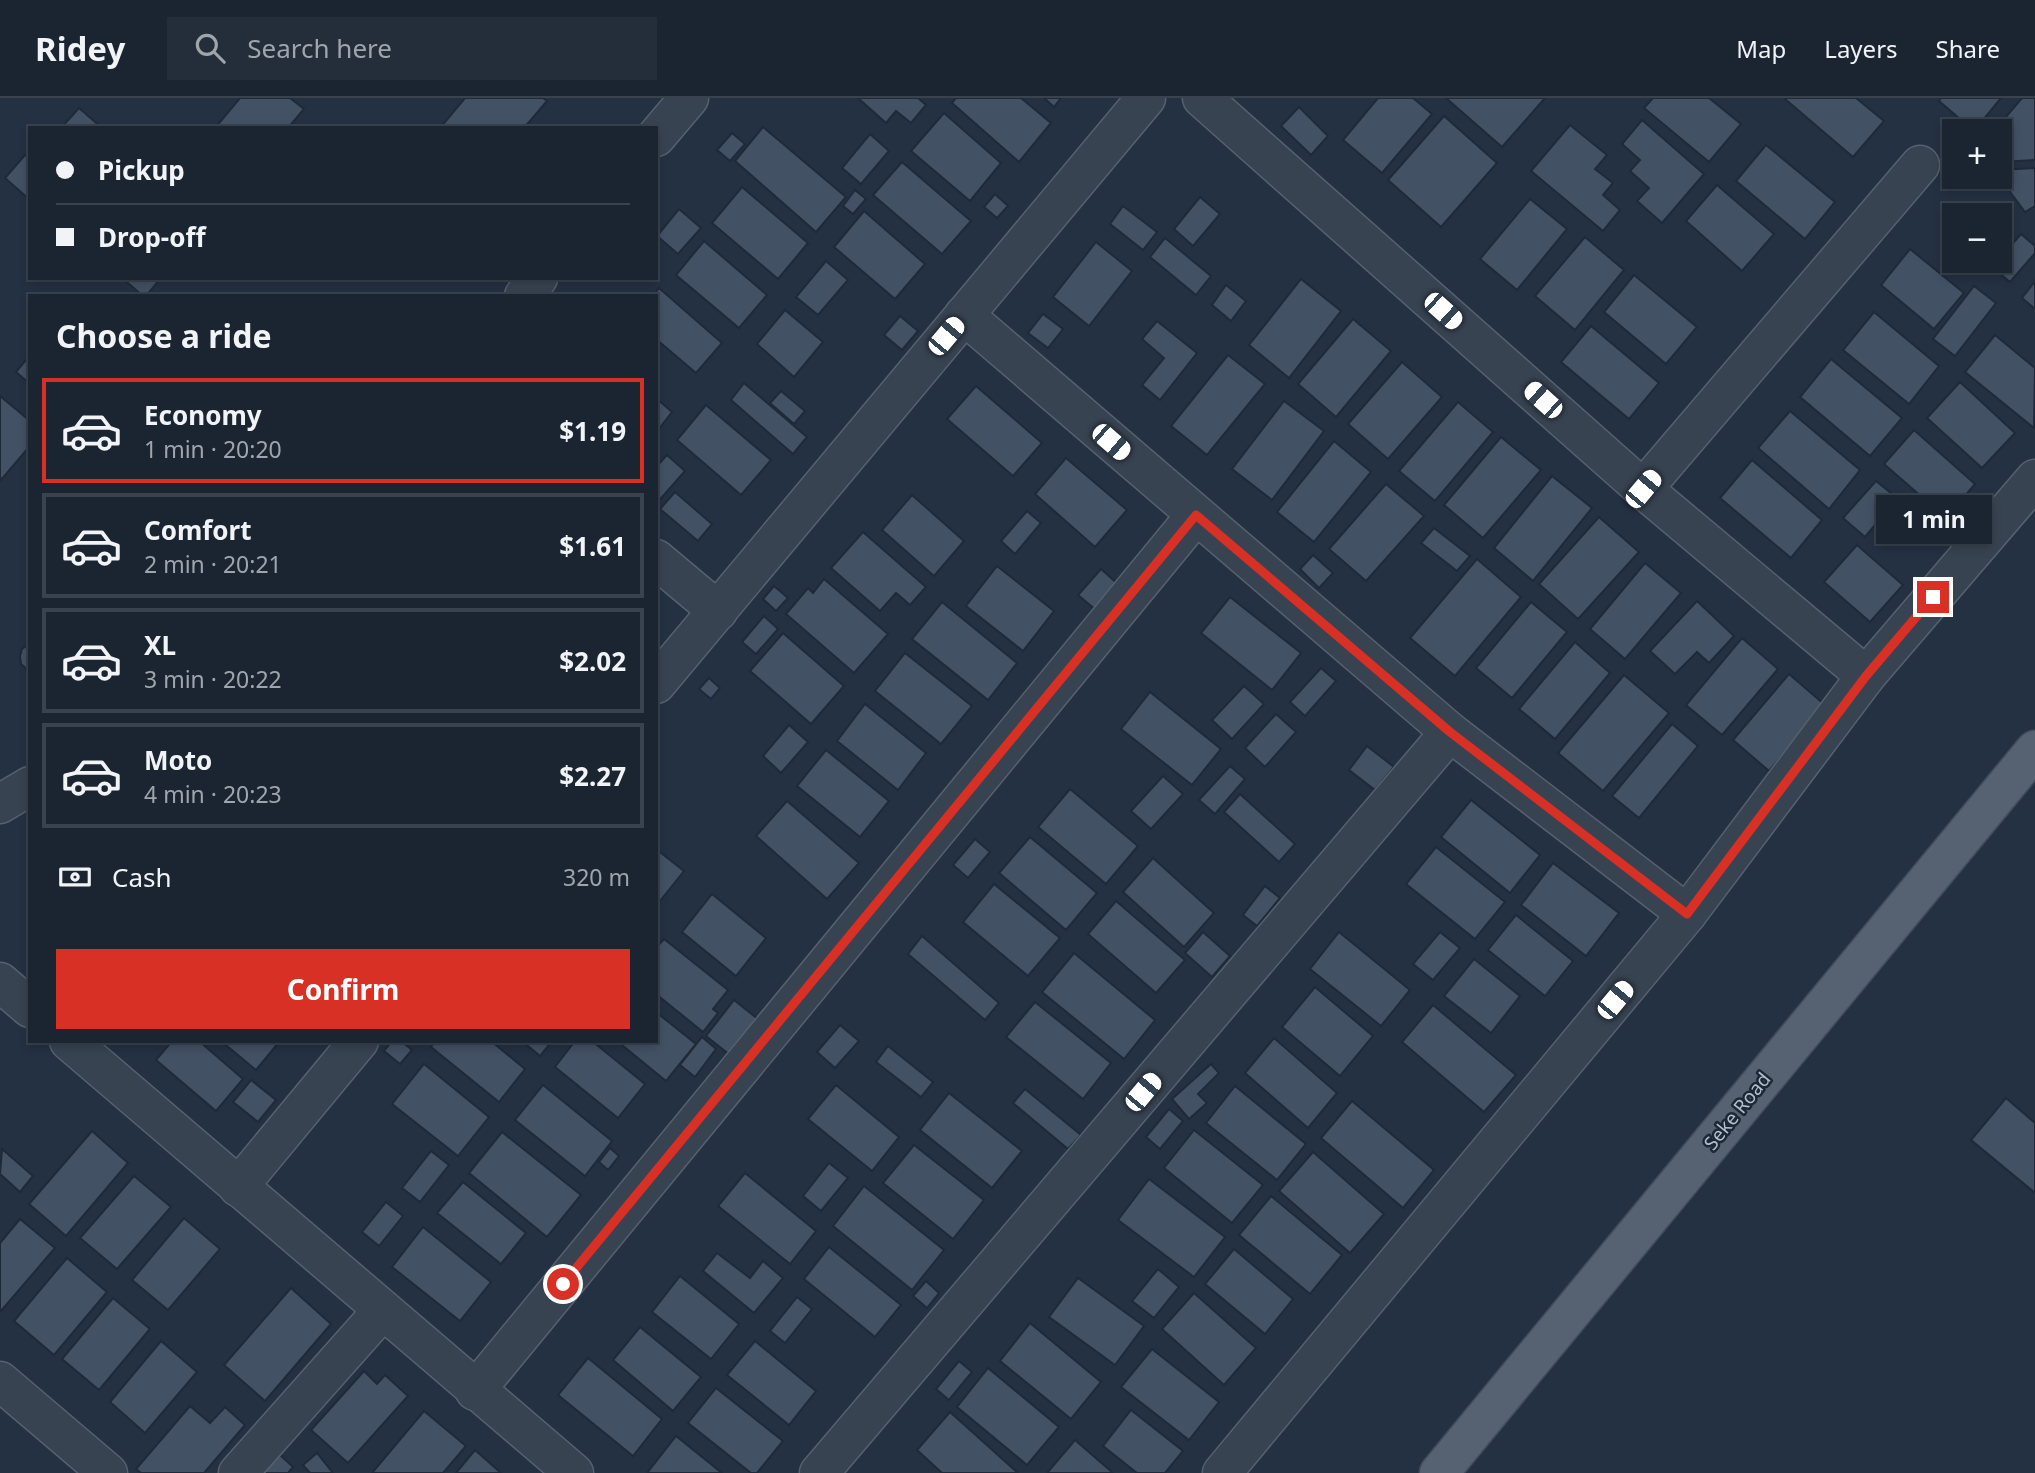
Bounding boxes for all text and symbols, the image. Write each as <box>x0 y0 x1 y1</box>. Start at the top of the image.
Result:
search box <box>167 17 657 80</box>
text: Ridey <box>35 26 125 71</box>
icon: search <box>191 29 229 67</box>
text: Search here <box>247 30 392 66</box>
text: Map <box>1736 32 1786 65</box>
text: Layers <box>1824 32 1898 65</box>
text: Share <box>1936 32 2000 65</box>
map controls <box>1942 119 2012 273</box>
button: + <box>1942 119 2012 189</box>
text: Pickup <box>98 152 185 188</box>
button: − <box>1942 203 2012 273</box>
text: Drop-off <box>98 219 205 255</box>
car <box>1421 289 1466 333</box>
car <box>925 313 968 359</box>
text: Choose a ride <box>56 314 272 357</box>
car <box>1521 378 1566 422</box>
text: Economy <box>144 397 262 433</box>
icon: car <box>60 399 123 462</box>
text: $1.19 <box>559 413 626 449</box>
car <box>1089 420 1134 464</box>
text: 1 min · 20:20 <box>144 433 282 465</box>
car <box>1622 466 1665 512</box>
callout: 1 min <box>1875 496 1991 545</box>
text: 1 min <box>1902 503 1966 535</box>
text: Comfort <box>144 512 252 548</box>
icon: car <box>60 514 123 577</box>
text: $1.61 <box>559 528 626 564</box>
text: 2 min · 20:21 <box>144 548 282 580</box>
route end <box>1917 581 1949 613</box>
text: XL <box>144 627 176 663</box>
icon: car <box>60 629 123 692</box>
text: $2.02 <box>559 643 626 679</box>
text: 3 min · 20:22 <box>144 663 282 695</box>
text: Moto <box>144 742 212 778</box>
icon: car <box>60 744 123 807</box>
text: $2.27 <box>559 758 626 794</box>
text: 4 min · 20:23 <box>144 778 282 810</box>
icon: cash <box>56 858 94 896</box>
text: Cash <box>112 859 172 895</box>
text: 320 m <box>563 861 630 893</box>
button: Confirm <box>56 949 630 1029</box>
car <box>1594 977 1637 1023</box>
street label: Seke Road <box>1698 1067 1776 1155</box>
car <box>1122 1069 1165 1115</box>
route start <box>547 1268 579 1300</box>

